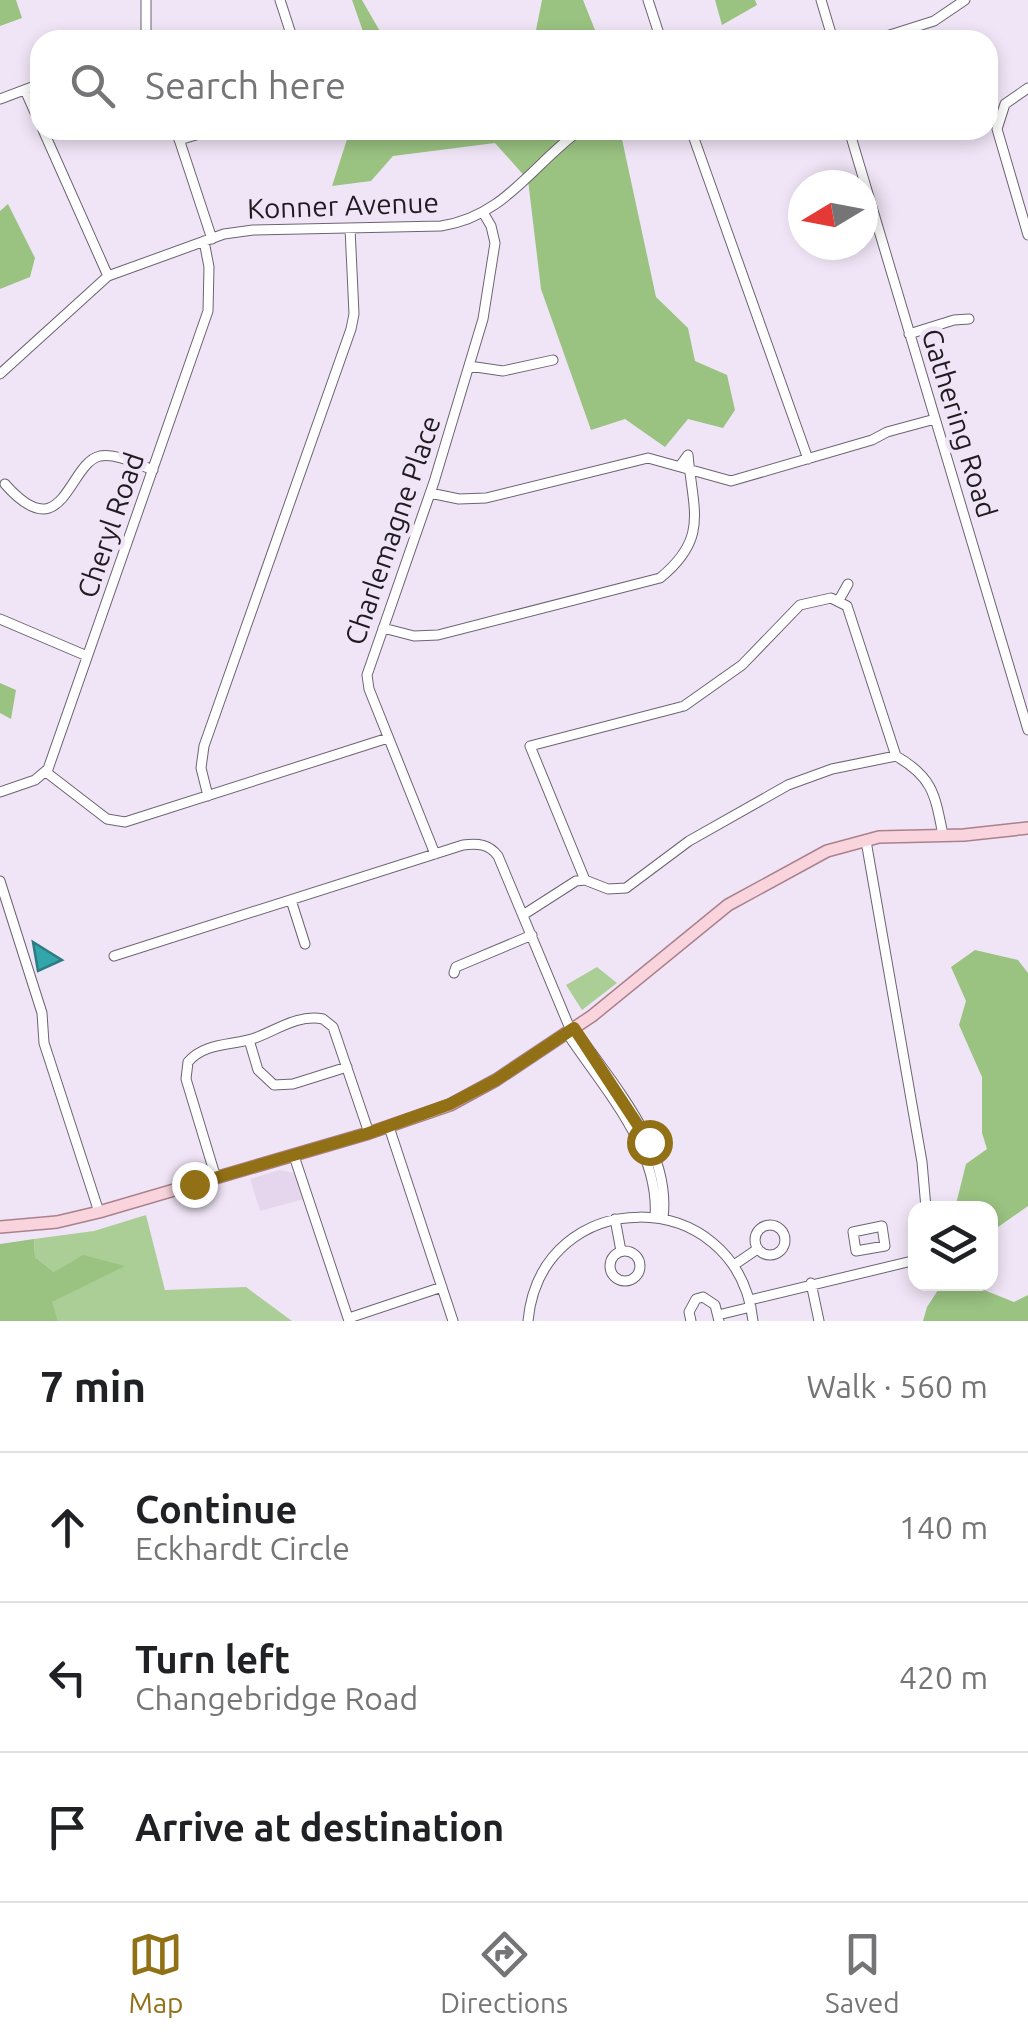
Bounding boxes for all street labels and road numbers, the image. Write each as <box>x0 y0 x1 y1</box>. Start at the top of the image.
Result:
street label: Konner Avenue <box>247 186 439 224</box>
street label: Gathering Road <box>917 325 1003 521</box>
street label: Charlemagne Place <box>338 411 446 649</box>
street label: Cheryl Road <box>71 448 149 602</box>

